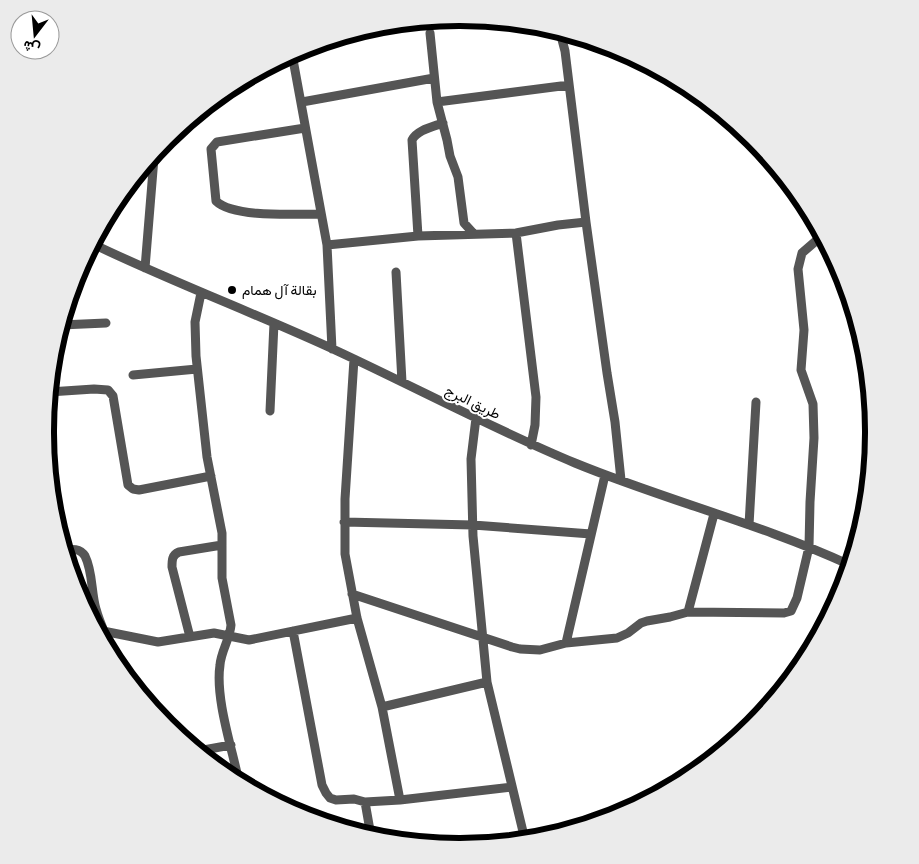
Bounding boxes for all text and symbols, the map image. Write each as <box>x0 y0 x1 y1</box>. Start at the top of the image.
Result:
north arrow <box>10 10 60 60</box>
text: ش <box>21 35 43 58</box>
place label: بقالة آل همام <box>242 281 317 301</box>
marker: بقالة آل همام <box>226 284 238 296</box>
street label: طريق البرج <box>441 381 504 425</box>

